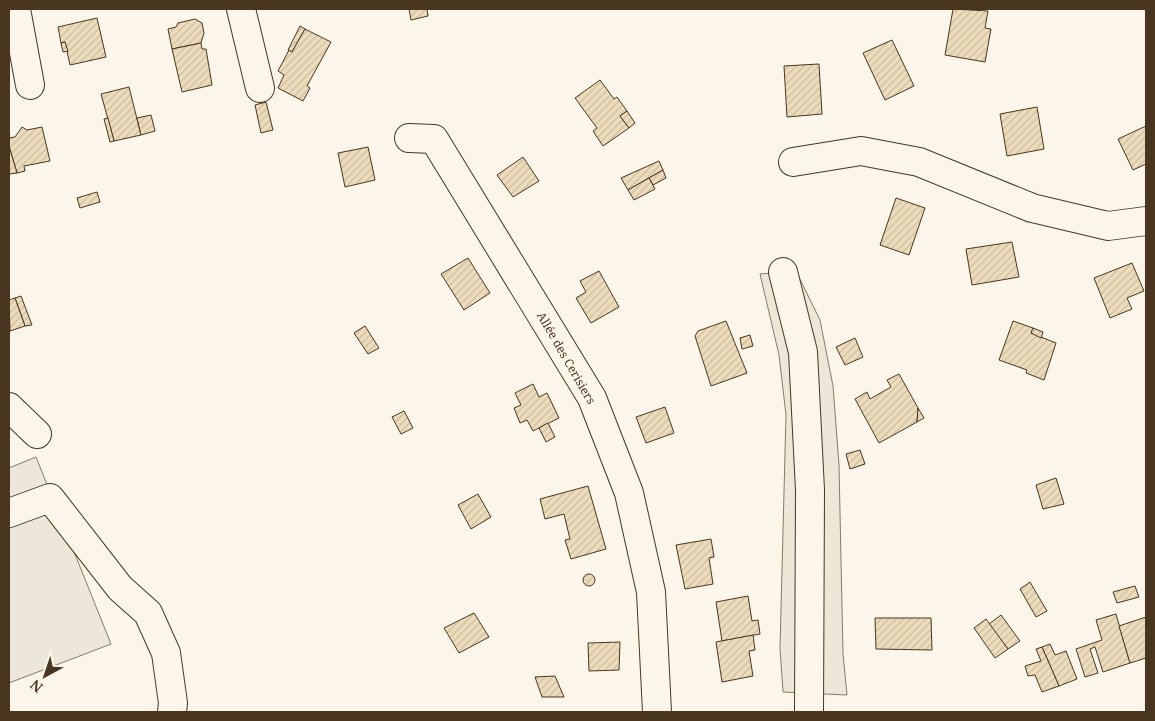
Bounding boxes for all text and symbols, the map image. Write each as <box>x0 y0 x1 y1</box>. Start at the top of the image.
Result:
street label: Allée des Cerisiers <box>533 308 600 407</box>
north arrow <box>20 651 70 701</box>
text: N <box>26 676 47 697</box>

